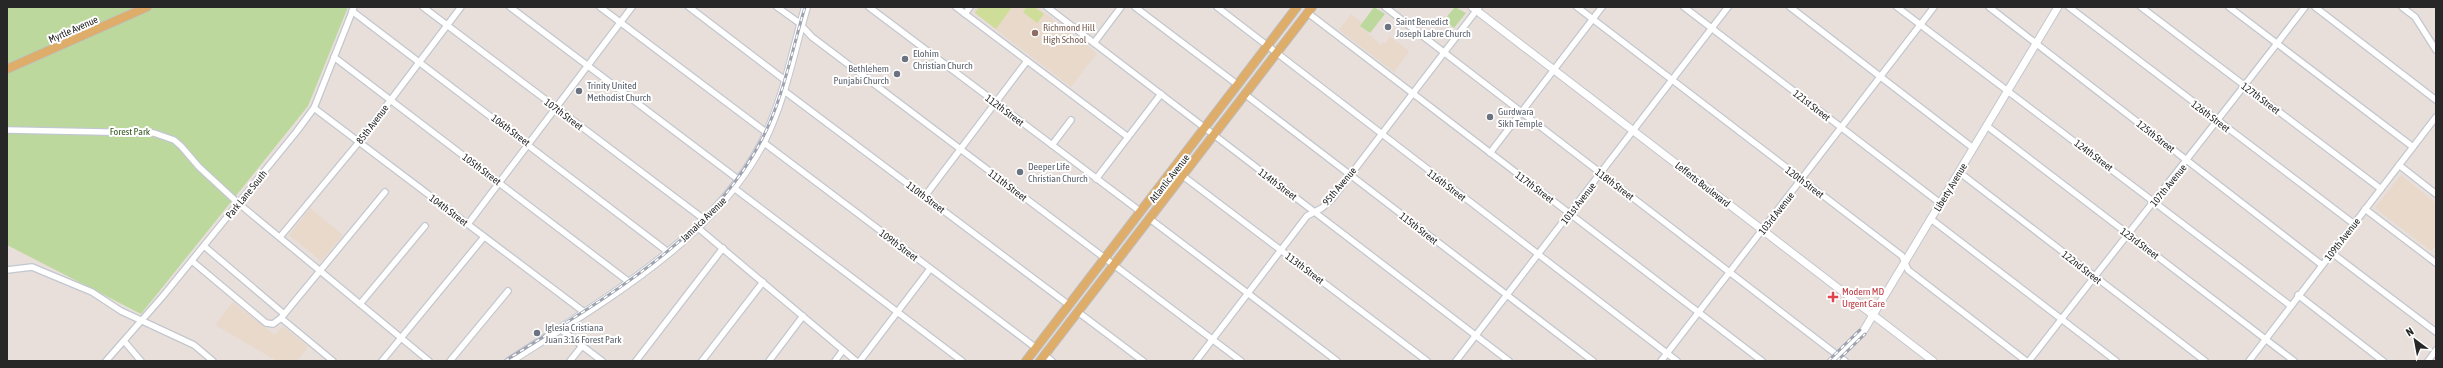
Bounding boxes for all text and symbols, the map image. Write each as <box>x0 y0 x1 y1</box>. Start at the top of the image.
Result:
street label: Myrtle Avenue <box>47 14 100 45</box>
place label: Saint Benedict Joseph Labre Church <box>1396 16 1471 39</box>
place label: Richmond Hill High School <box>1043 22 1095 45</box>
marker: Saint Benedict Joseph Labre Church <box>1383 22 1393 32</box>
marker: Richmond Hill High School <box>1030 28 1040 38</box>
place label: Elohim Christian Church <box>913 48 973 71</box>
marker: Elohim Christian Church <box>900 54 910 64</box>
place label: Bethlehem Punjabi Church <box>833 63 889 86</box>
marker: Bethlehem Punjabi Church <box>892 69 902 79</box>
place label: Trinity United Methodist Church <box>587 80 651 103</box>
street label: 127th Street <box>2239 80 2282 116</box>
marker: Trinity United Methodist Church <box>574 86 584 96</box>
street label: 121st Street <box>1791 88 1832 123</box>
street label: 112th Street <box>983 92 1026 128</box>
street label: 107th Street <box>542 96 585 132</box>
street label: 126th Street <box>2189 98 2232 134</box>
street label: 85th Avenue <box>354 102 391 146</box>
place label: Gurdwara Sikh Temple <box>1498 106 1543 129</box>
street label: 106th Street <box>489 112 532 148</box>
marker: Gurdwara Sikh Temple <box>1485 112 1495 122</box>
street label: 125th Street <box>2135 118 2177 155</box>
park label: Forest Park <box>110 126 151 137</box>
street label: 124th Street <box>2072 137 2115 173</box>
street label: 105th Street <box>460 151 503 187</box>
street label: Atlantic Avenue <box>1147 152 1192 204</box>
street label: Lefferts Boulevard <box>1673 160 1733 209</box>
place label: Deeper Life Christian Church <box>1028 161 1088 184</box>
street label: Liberty Avenue <box>1932 161 1969 213</box>
street label: 107th Avenue <box>2148 162 2189 209</box>
street label: 120th Street <box>1783 164 1826 200</box>
street label: 95th Avenue <box>1320 165 1359 208</box>
street label: 114th Street <box>1256 166 1299 202</box>
street label: 118th Street <box>1593 166 1636 202</box>
street label: 111th Street <box>986 167 1029 203</box>
marker: Deeper Life Christian Church <box>1015 167 1025 177</box>
street label: 116th Street <box>1425 167 1468 203</box>
street label: Park Lane South <box>224 168 269 221</box>
street label: 117th Street <box>1513 169 1556 205</box>
street label: 110th Street <box>904 179 947 215</box>
street label: 101st Avenue <box>1559 180 1598 226</box>
street label: 103rd Avenue <box>1756 190 1797 237</box>
street label: 104th Street <box>427 192 470 228</box>
street label: Jamaica Avenue <box>678 194 729 244</box>
street label: 115th Street <box>1398 210 1440 247</box>
street label: 109th Avenue <box>2322 216 2363 263</box>
street label: 123rd Street <box>2118 225 2161 261</box>
street label: 109th Street <box>877 227 920 263</box>
street label: 122nd Street <box>2060 249 2104 286</box>
street label: 113th Street <box>1283 250 1326 286</box>
place label: Modern MD Urgent Care <box>1842 286 1885 309</box>
marker: Modern MD Urgent Care <box>1827 291 1839 303</box>
north arrow <box>2395 320 2435 360</box>
place label: Iglesia Cristiana Juan 3:16 Forest Park <box>545 322 622 345</box>
text: N <box>2404 325 2416 338</box>
marker: Iglesia Cristiana Juan 3:16 Forest Park <box>532 328 542 338</box>

